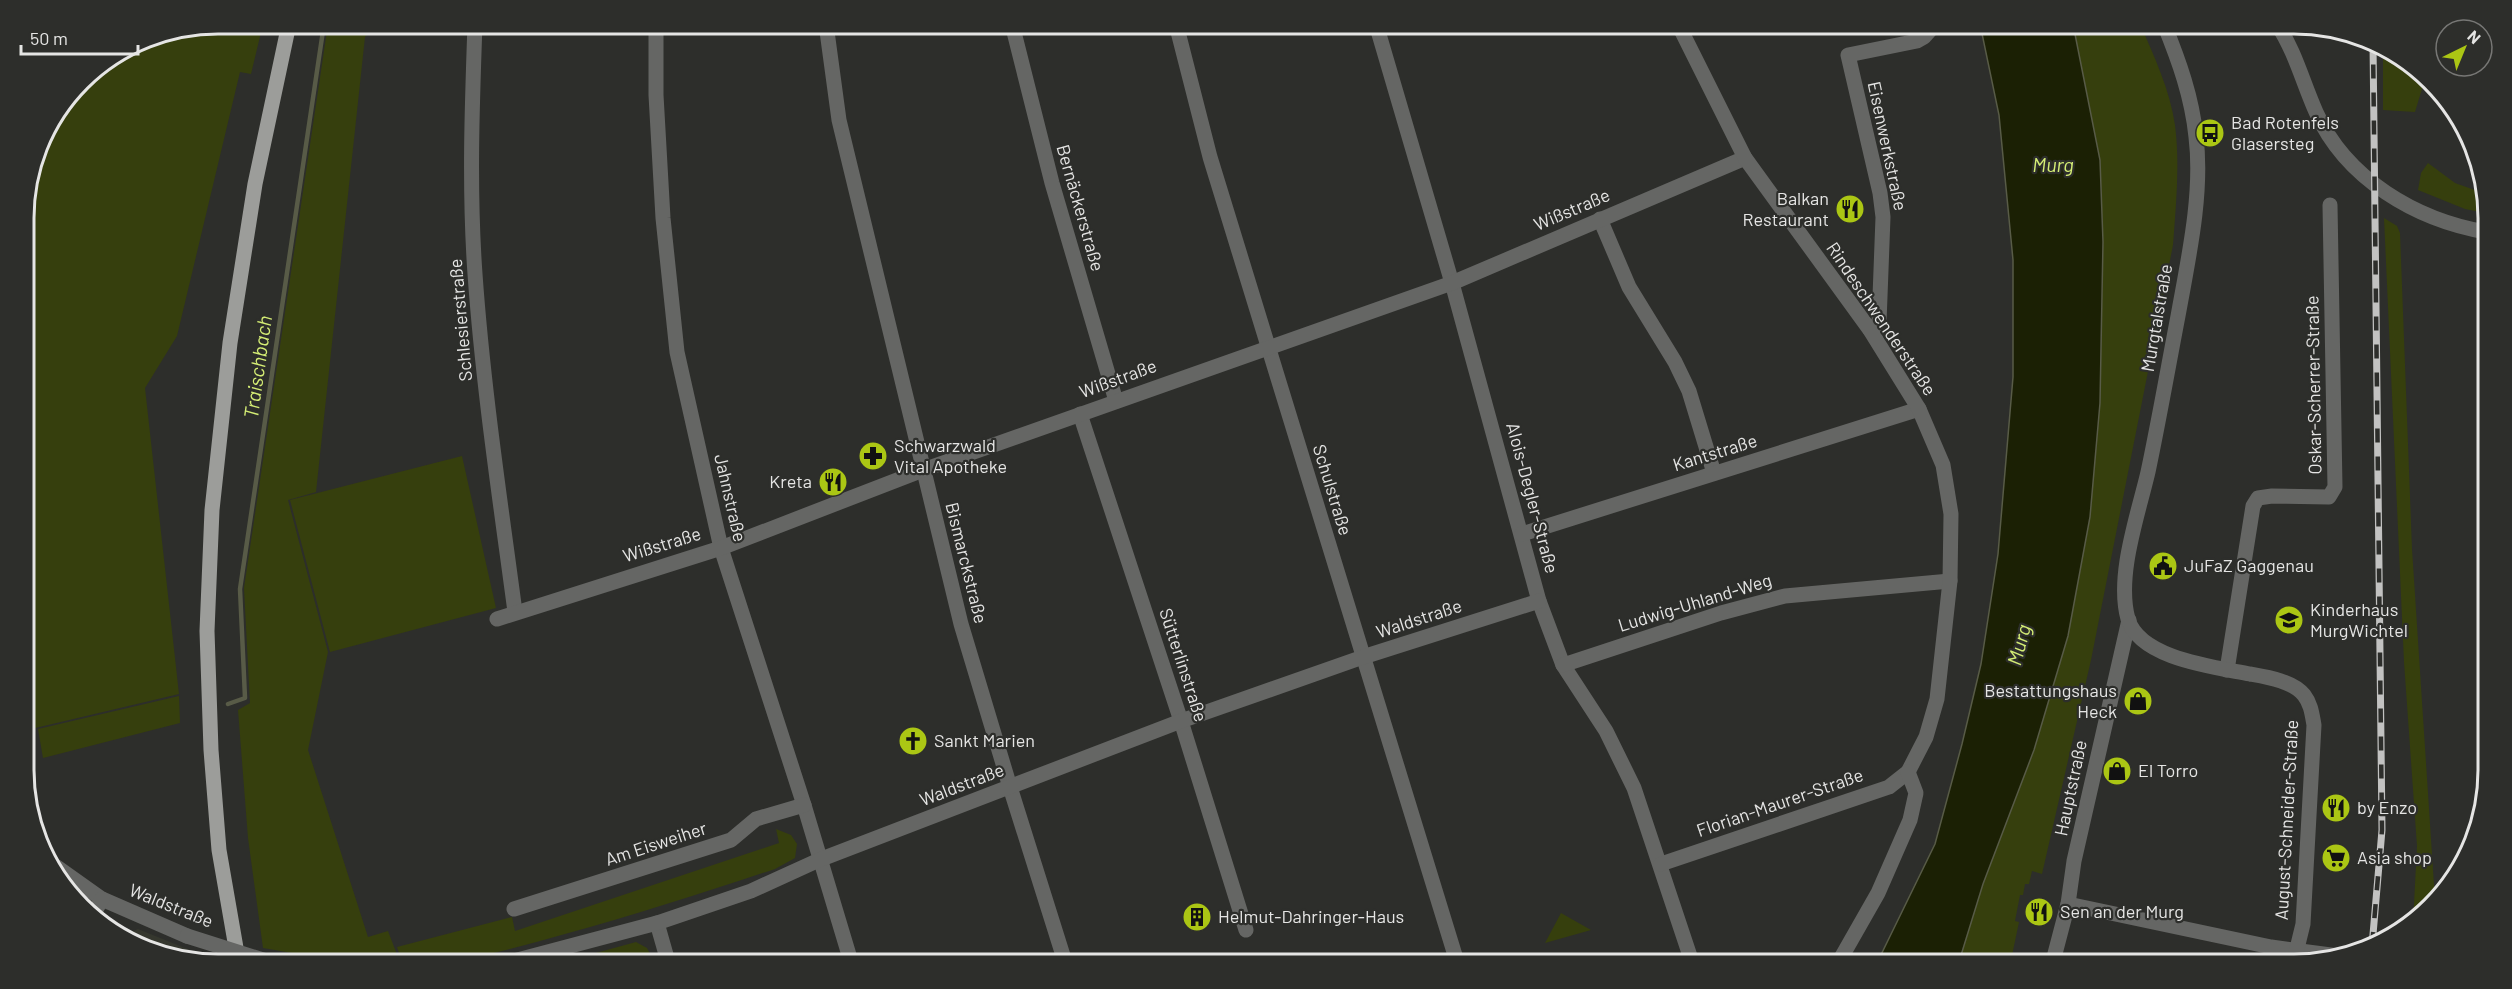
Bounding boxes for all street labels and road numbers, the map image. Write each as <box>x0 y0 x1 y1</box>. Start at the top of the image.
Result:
street label: Eisenwerkstraße <box>1864 79 1912 212</box>
street label: Bernäckerstraße <box>1052 142 1110 274</box>
street label: Wißstraße <box>1530 183 1613 235</box>
street label: Rindeschwenderstraße <box>1822 238 1941 399</box>
street label: Schlesierstraße <box>444 258 476 382</box>
street label: Murgtalstraße <box>2136 262 2176 373</box>
street label: Oskar-Scherrer-Straße <box>2300 295 2326 475</box>
street label: Wißstraße <box>1076 354 1159 402</box>
street label: Alois-Degler-Straße <box>1502 420 1564 576</box>
street label: Kantstraße <box>1670 429 1760 475</box>
street label: Schulstraße <box>1309 442 1357 538</box>
street label: Jahnstraße <box>710 452 752 544</box>
street label: Bismarckstraße <box>941 500 993 626</box>
street label: Wißstraße <box>620 522 703 566</box>
street label: Ludwig-Uhland-Weg <box>1615 568 1774 636</box>
street label: Waldstraße <box>1373 594 1464 642</box>
street label: Sütterlinstraße <box>1155 605 1213 724</box>
street label: August-Schneider-Straße <box>2270 719 2302 921</box>
street label: Hauptstraße <box>2049 738 2091 838</box>
street label: Waldstraße <box>916 758 1007 810</box>
street label: Florian-Maurer-Straße <box>1693 763 1866 841</box>
street label: Am Eisweiher <box>602 816 710 870</box>
street label: Waldstraße <box>126 878 217 932</box>

